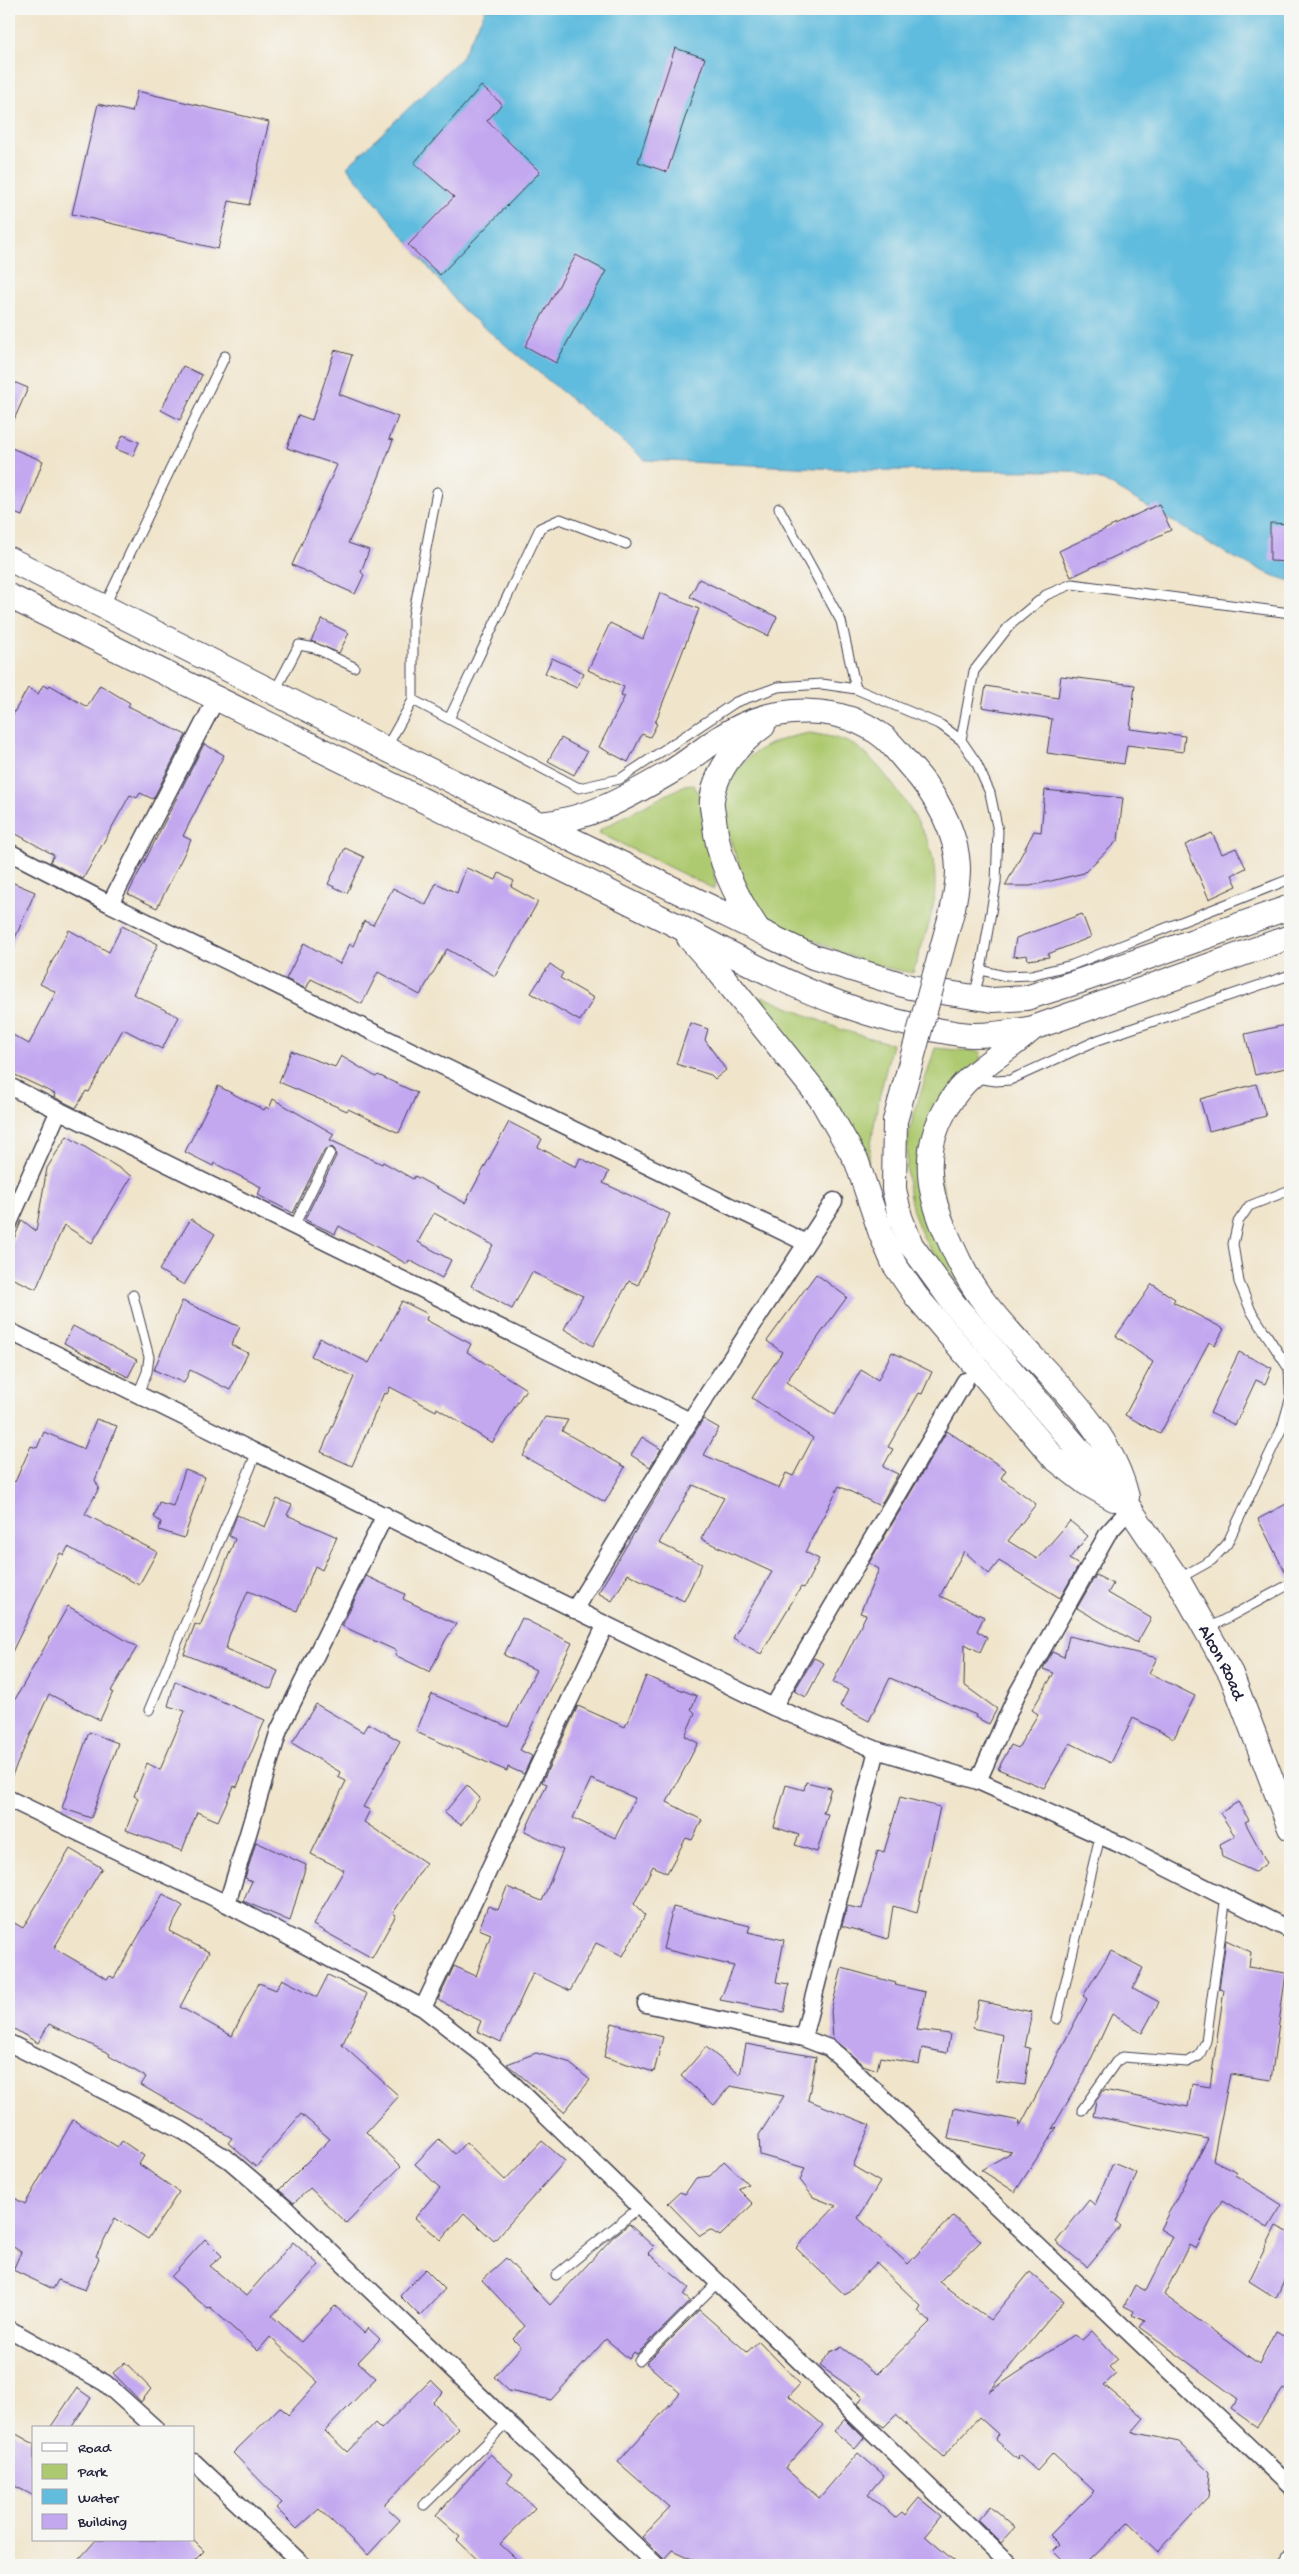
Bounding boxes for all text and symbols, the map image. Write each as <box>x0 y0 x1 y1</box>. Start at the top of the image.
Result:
street label: Alcon Road <box>1192 1622 1248 1705</box>
legend <box>32 2426 195 2542</box>
text: Road <box>78 2440 112 2458</box>
text: Park <box>77 2464 108 2482</box>
text: Water <box>78 2490 120 2508</box>
text: Building <box>77 2514 127 2532</box>

